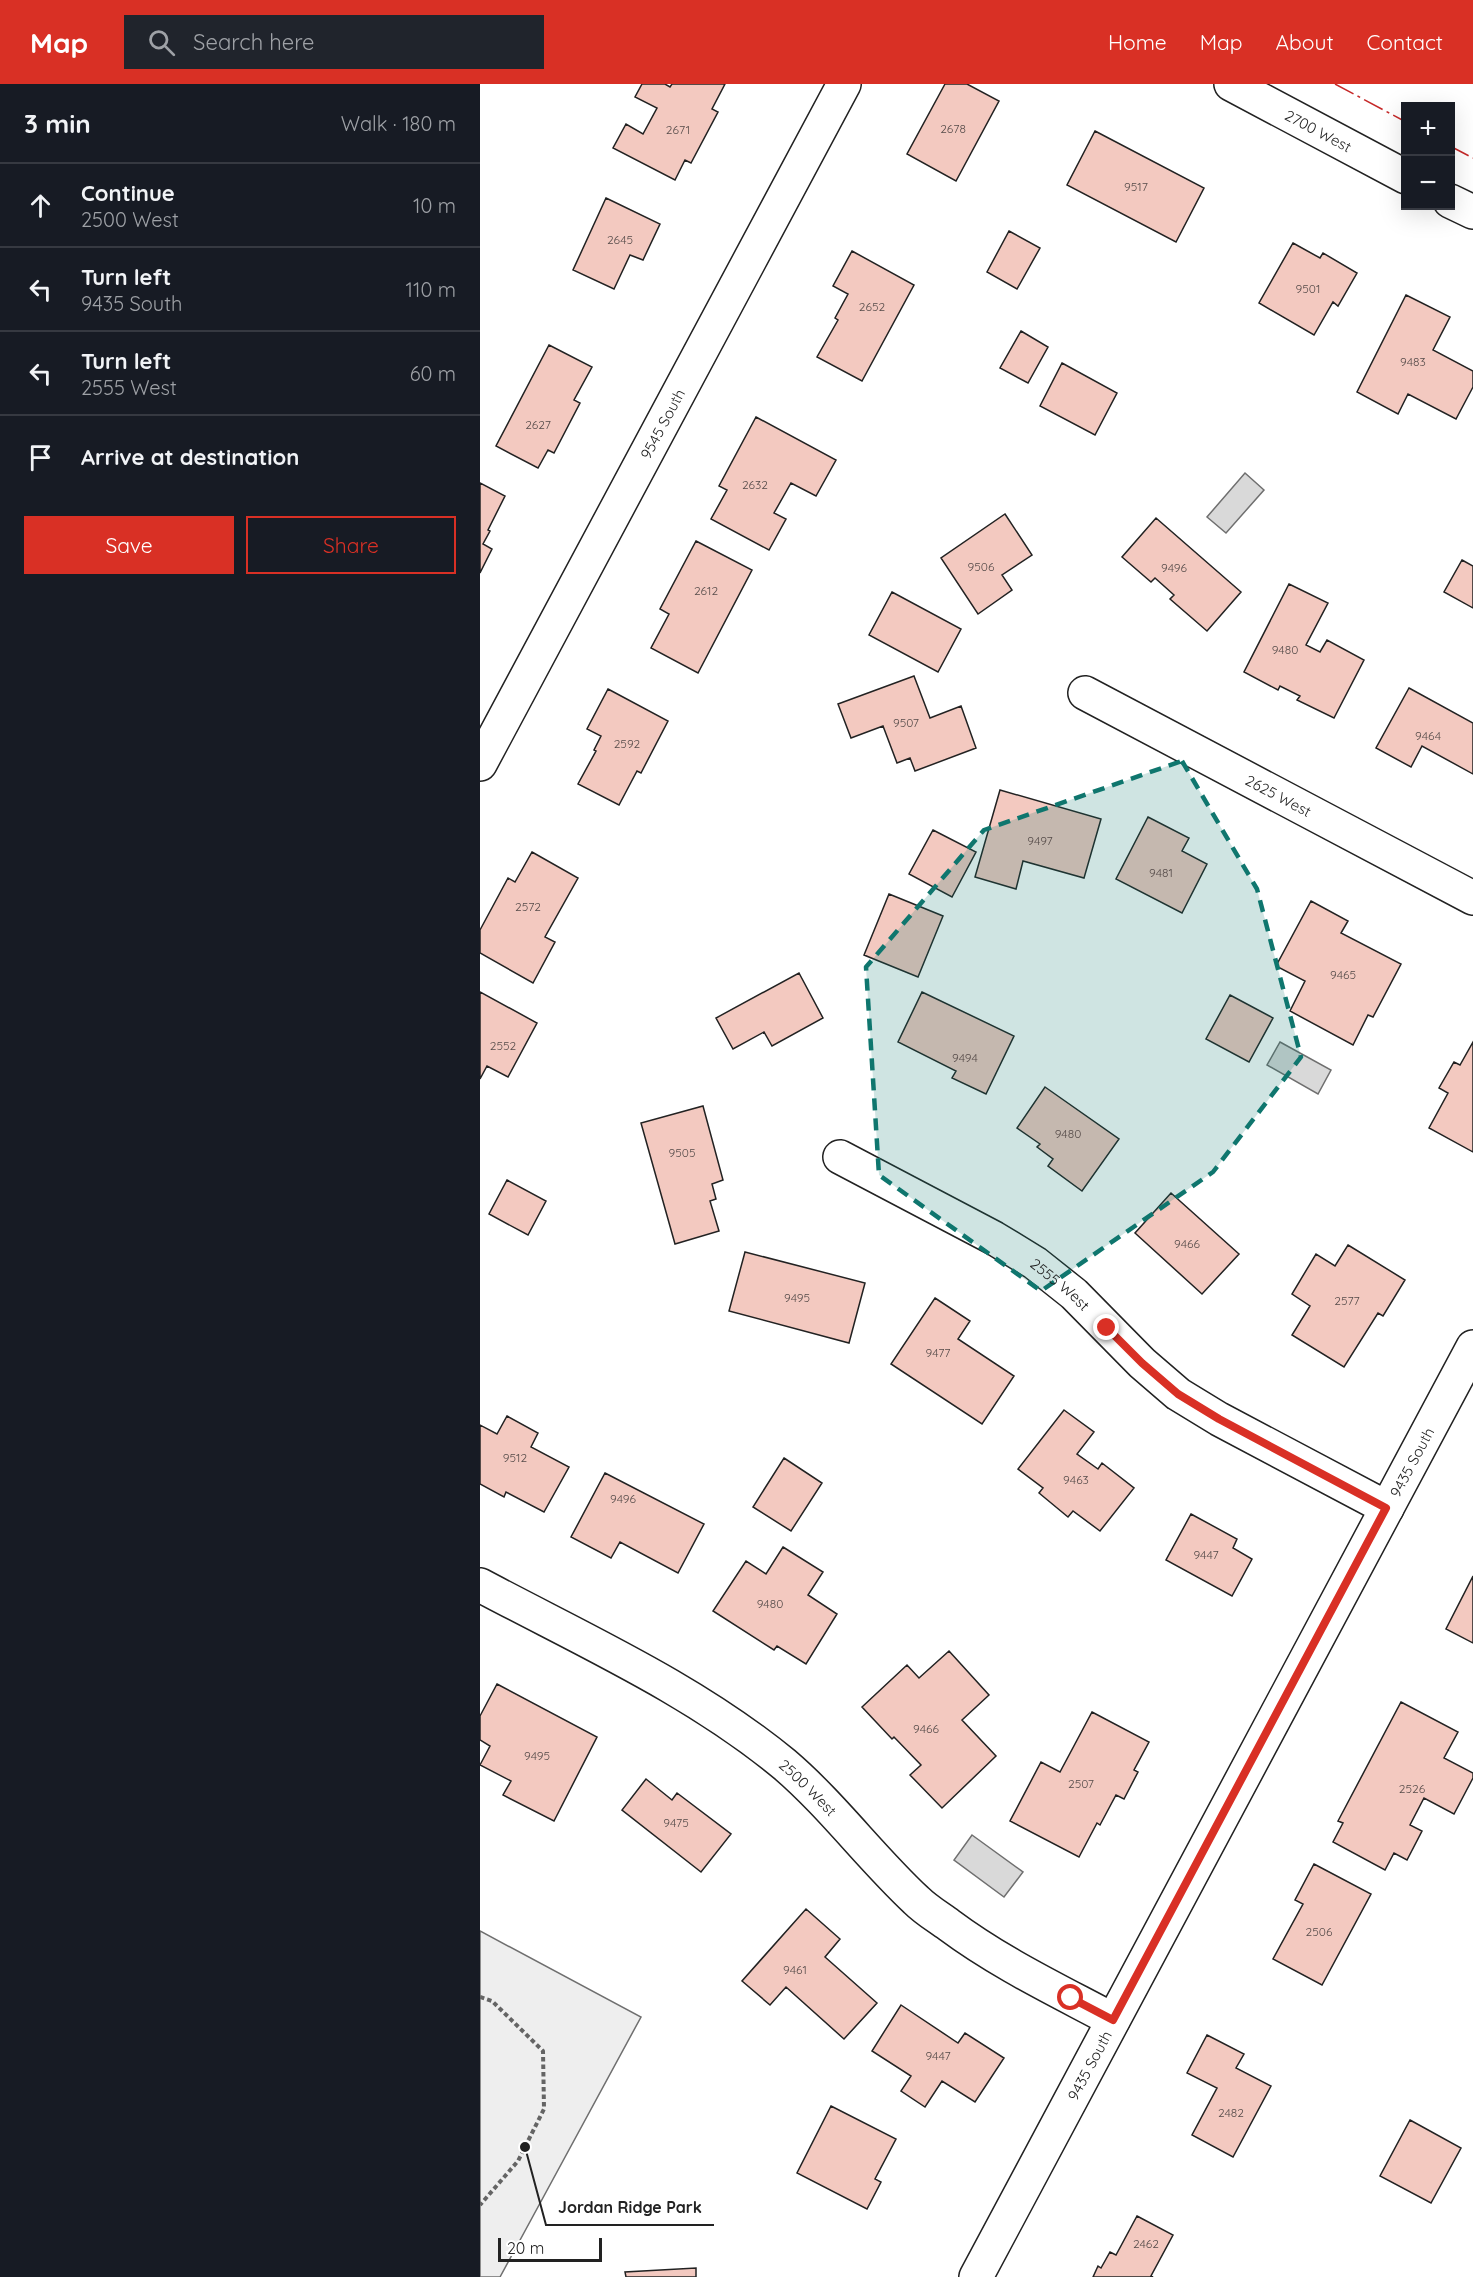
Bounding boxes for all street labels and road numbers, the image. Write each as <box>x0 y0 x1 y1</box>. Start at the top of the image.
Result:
street label: 2700 West <box>1282 105 1355 156</box>
street label: 9545 South <box>636 385 689 462</box>
street label: 2625 West <box>1242 770 1315 820</box>
street label: 2555 West <box>1027 1254 1094 1314</box>
street label: 9435 South <box>1385 1424 1438 1500</box>
street label: 2500 West <box>775 1755 841 1820</box>
street label: 9435 South <box>1063 2027 1115 2103</box>

